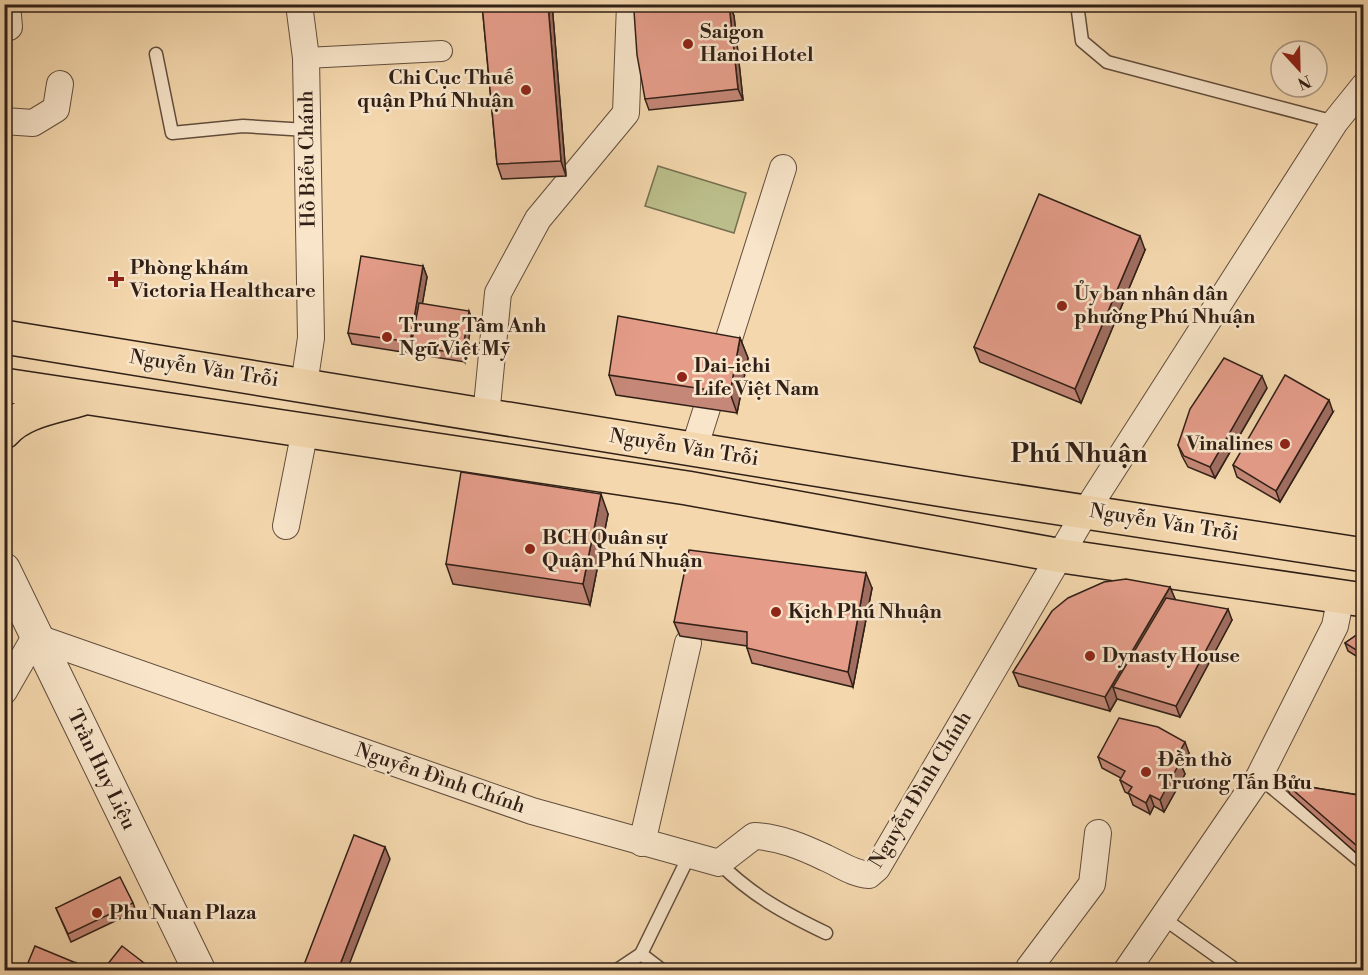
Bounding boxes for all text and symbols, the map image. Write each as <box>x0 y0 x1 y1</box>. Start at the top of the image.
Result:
place label: Saigon Hanoi Hotel <box>700 20 814 68</box>
marker: Saigon Hanoi Hotel <box>681 37 695 51</box>
north arrow <box>1269 39 1329 99</box>
place label: Chi Cục Thuế quận Phú Nhuận <box>357 66 515 114</box>
text: N <box>1294 70 1314 94</box>
marker: Chi Cục Thuế quận Phú Nhuận <box>519 83 533 97</box>
street label: Hồ Biểu Chánh <box>294 90 322 228</box>
place label: Phòng khám Victoria Healthcare <box>129 256 316 304</box>
marker: Phòng khám Victoria Healthcare <box>107 270 125 288</box>
place label: Ủy ban nhân dân phường Phú Nhuận <box>1074 280 1256 330</box>
marker: Ủy ban nhân dân phường Phú Nhuận <box>1055 299 1069 313</box>
place label: Trung Tâm Anh Ngữ Việt Mỹ <box>399 314 547 362</box>
marker: Trung Tâm Anh Ngữ Việt Mỹ <box>380 330 394 344</box>
street label: Nguyễn Văn Trỗi <box>128 345 281 393</box>
place label: Dai-ichi Life Việt Nam <box>694 354 819 402</box>
marker: Dai-ichi Life Việt Nam <box>675 370 689 384</box>
street label: Nguyễn Văn Trỗi <box>608 424 761 472</box>
place label: Vinalines <box>1185 432 1273 457</box>
marker: Vinalines <box>1278 437 1292 451</box>
district label: Phú Nhuận <box>1010 438 1148 470</box>
street label: Nguyễn Văn Trỗi <box>1088 499 1241 547</box>
place label: BCH Quân sự Quận Phú Nhuận <box>542 526 703 574</box>
marker: BCH Quân sự Quận Phú Nhuận <box>523 542 537 556</box>
place label: Kịch Phú Nhuận <box>788 600 943 625</box>
marker: Kịch Phú Nhuận <box>769 605 783 619</box>
place label: Dynasty House <box>1102 644 1240 669</box>
marker: Dynasty House <box>1083 649 1097 663</box>
street label: Trần Huy Liệu <box>61 706 141 835</box>
street label: Nguyễn Đình Chính <box>864 707 978 873</box>
street label: Nguyễn Đình Chính <box>352 738 528 820</box>
place label: Đền thờ Trương Tấn Bửu <box>1157 748 1313 796</box>
marker: Đền thờ Trương Tấn Bửu <box>1139 765 1153 779</box>
place label: Phu Nuan Plaza <box>109 901 257 926</box>
marker: Phu Nuan Plaza <box>90 906 104 920</box>

